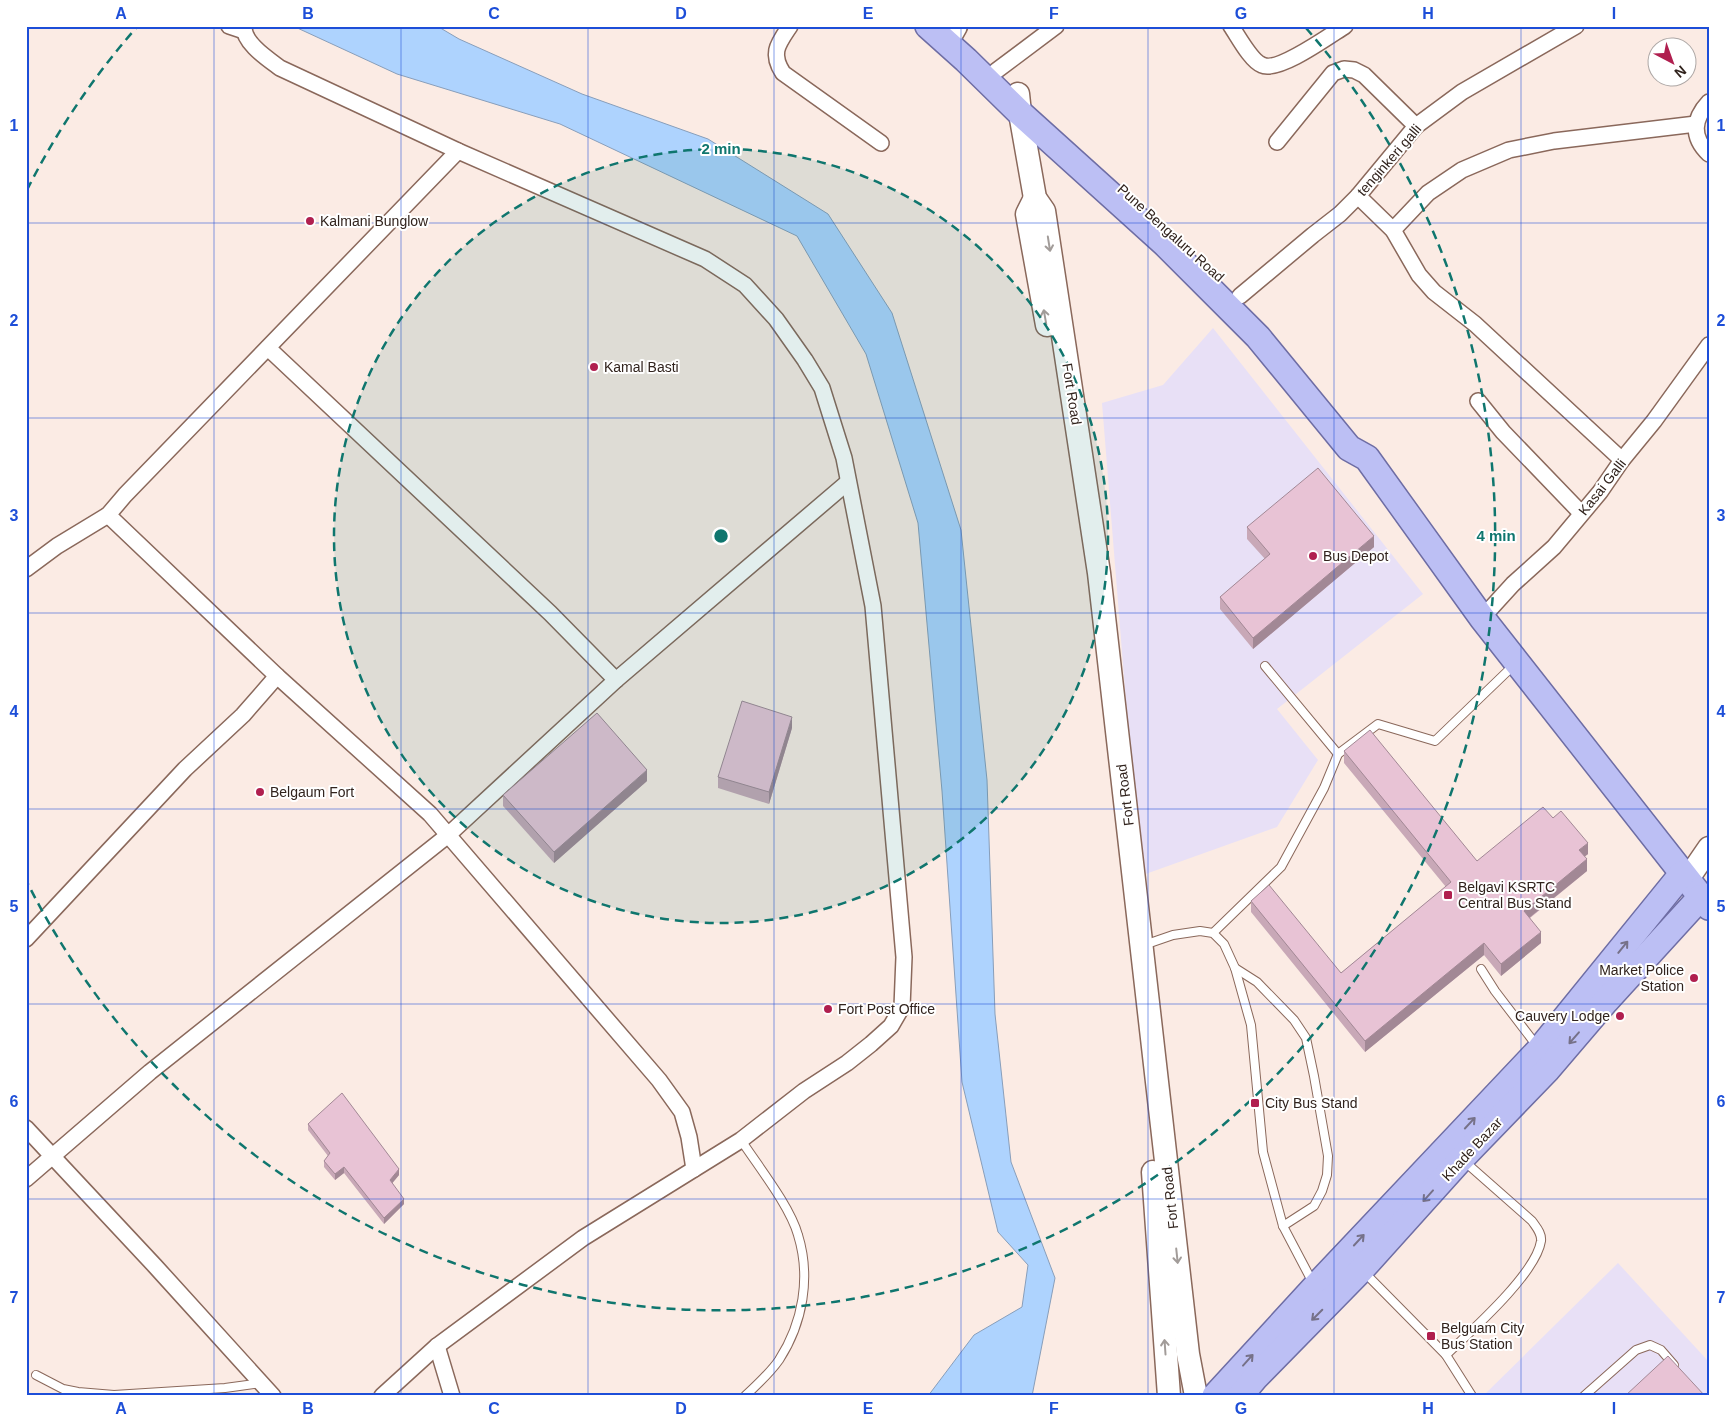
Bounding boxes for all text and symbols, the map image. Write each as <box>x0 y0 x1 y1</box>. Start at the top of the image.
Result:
text: A <box>115 5 127 22</box>
text: B <box>302 5 314 22</box>
text: C <box>488 5 500 22</box>
text: D <box>675 5 687 22</box>
text: E <box>863 5 874 22</box>
text: F <box>1049 5 1059 22</box>
text: G <box>1235 5 1247 22</box>
text: H <box>1422 5 1434 22</box>
text: I <box>1612 5 1616 22</box>
north arrow <box>1648 38 1698 88</box>
text: N <box>1671 62 1690 81</box>
text: 1 <box>10 117 19 134</box>
text: 1 <box>1717 117 1726 134</box>
street label: tenginkeri galli <box>1354 121 1424 199</box>
text: 2 min <box>701 140 741 157</box>
street label: Pune Bengaluru Road <box>1114 181 1228 285</box>
place label: Kalmani Bunglow <box>320 213 429 229</box>
marker: Kalmani Bunglow <box>304 215 316 227</box>
one-way arrow <box>1045 236 1055 252</box>
one-way arrow <box>1040 310 1050 326</box>
text: 2 <box>10 312 19 329</box>
text: 2 <box>1717 312 1726 329</box>
place label: Kamal Basti <box>604 359 679 375</box>
marker: Kamal Basti <box>588 361 600 373</box>
street label: Fort Road <box>1059 362 1085 426</box>
street label: Kasai Galli <box>1575 456 1629 518</box>
text: 3 <box>10 507 19 524</box>
text: 3 <box>1717 507 1726 524</box>
centre of rings <box>712 527 730 545</box>
text: 4 min <box>1476 527 1516 544</box>
place label: Bus Depot <box>1323 548 1388 564</box>
marker: Bus Depot <box>1307 550 1319 562</box>
text: 4 <box>10 703 19 720</box>
text: 4 <box>1717 703 1726 720</box>
street label: Fort Road <box>1113 763 1137 827</box>
place label: Belgaum Fort <box>270 784 354 800</box>
marker: Belgaum Fort <box>254 786 266 798</box>
place label: Belgavi KSRTC Central Bus Stand <box>1458 879 1572 911</box>
marker: Belgavi KSRTC Central Bus Stand <box>1442 889 1454 901</box>
text: 5 <box>10 898 19 915</box>
text: 5 <box>1717 898 1726 915</box>
one-way arrow <box>1617 941 1628 954</box>
place label: Market Police Station <box>1599 962 1684 994</box>
marker: Market Police Station <box>1688 972 1700 984</box>
place label: Fort Post Office <box>838 1001 935 1017</box>
marker: Fort Post Office <box>822 1003 834 1015</box>
place label: Cauvery Lodge <box>1515 1008 1610 1024</box>
marker: Cauvery Lodge <box>1614 1010 1626 1022</box>
one-way arrow <box>1568 1032 1580 1045</box>
text: 6 <box>10 1093 19 1110</box>
text: 6 <box>1717 1093 1726 1110</box>
place label: City Bus Stand <box>1265 1095 1358 1111</box>
marker: City Bus Stand <box>1249 1097 1261 1109</box>
street label: Khade Bazar <box>1439 1114 1506 1184</box>
one-way arrow <box>1464 1116 1476 1129</box>
street label: Fort Road <box>1159 1166 1181 1230</box>
one-way arrow <box>1422 1190 1434 1203</box>
one-way arrow <box>1353 1234 1365 1247</box>
one-way arrow <box>1172 1248 1182 1264</box>
text: 7 <box>10 1289 19 1306</box>
text: 7 <box>1717 1289 1726 1306</box>
one-way arrow <box>1311 1308 1323 1321</box>
place label: Belguam City Bus Station <box>1441 1320 1524 1352</box>
marker: Belguam City Bus Station <box>1425 1330 1437 1342</box>
one-way arrow <box>1160 1339 1170 1355</box>
one-way arrow <box>1242 1353 1254 1366</box>
text: A <box>115 1400 127 1417</box>
text: B <box>302 1400 314 1417</box>
text: C <box>488 1400 500 1417</box>
text: D <box>675 1400 687 1417</box>
text: E <box>863 1400 874 1417</box>
text: F <box>1049 1400 1059 1417</box>
text: G <box>1235 1400 1247 1417</box>
text: H <box>1422 1400 1434 1417</box>
text: I <box>1612 1400 1616 1417</box>

